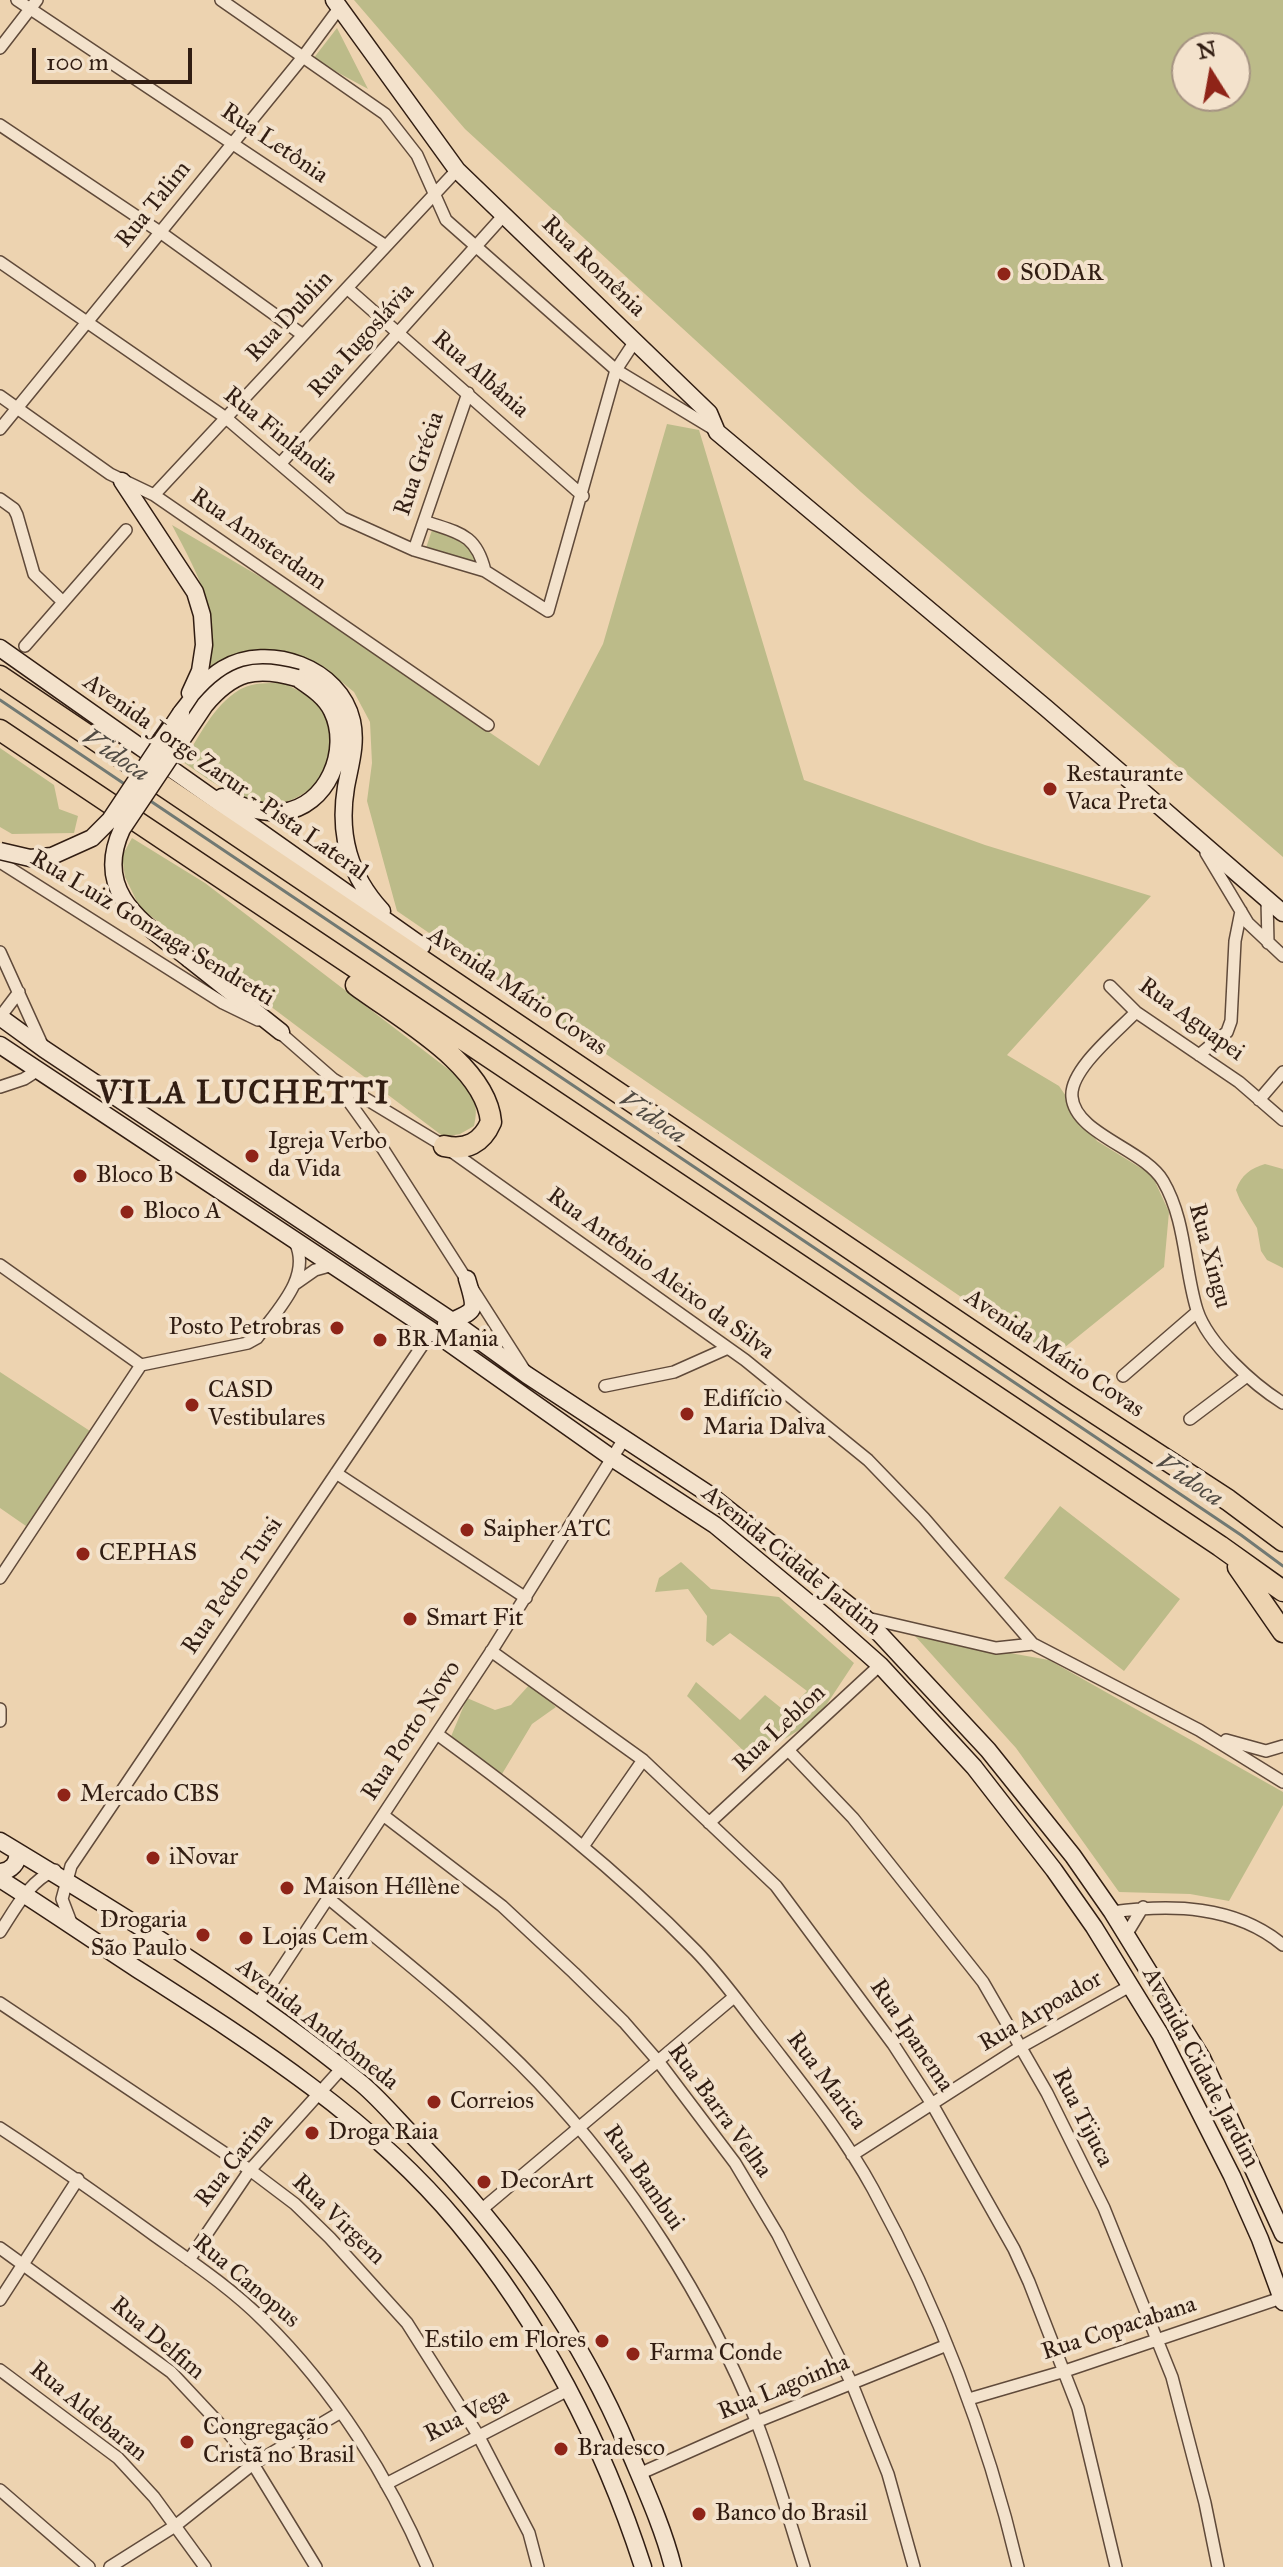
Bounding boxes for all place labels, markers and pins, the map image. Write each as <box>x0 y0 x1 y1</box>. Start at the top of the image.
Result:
place label: SODAR <box>1020 260 1103 288</box>
marker: SODAR <box>995 265 1013 283</box>
place label: Restaurante Vaca Preta <box>1066 761 1183 817</box>
marker: Restaurante Vaca Preta <box>1041 780 1059 798</box>
place label: Igreja Verbo da Vida <box>268 1128 387 1184</box>
marker: Igreja Verbo da Vida <box>243 1147 261 1165</box>
place label: Bloco B <box>96 1162 174 1190</box>
marker: Bloco B <box>71 1167 89 1185</box>
place label: Bloco A <box>143 1198 221 1226</box>
marker: Bloco A <box>118 1203 136 1221</box>
place label: Posto Petrobras <box>169 1314 321 1342</box>
marker: Posto Petrobras <box>328 1319 346 1337</box>
place label: BR Mania <box>396 1326 498 1354</box>
marker: BR Mania <box>371 1331 389 1349</box>
place label: CASD Vestibulares <box>208 1377 325 1433</box>
place label: Edifício Maria Dalva <box>703 1386 826 1442</box>
marker: CASD Vestibulares <box>183 1396 201 1414</box>
marker: Edifício Maria Dalva <box>678 1405 696 1423</box>
place label: Saipher ATC <box>483 1516 611 1544</box>
marker: Saipher ATC <box>458 1521 476 1539</box>
place label: CEPHAS <box>99 1540 197 1568</box>
marker: CEPHAS <box>74 1545 92 1563</box>
place label: Smart Fit <box>426 1605 523 1633</box>
marker: Smart Fit <box>401 1610 419 1628</box>
place label: Mercado CBS <box>80 1781 219 1809</box>
marker: Mercado CBS <box>55 1786 73 1804</box>
place label: iNovar <box>169 1844 238 1872</box>
marker: iNovar <box>144 1849 162 1867</box>
place label: Maison Héllène <box>303 1874 460 1902</box>
marker: Maison Héllène <box>278 1879 296 1897</box>
place label: Drogaria São Paulo <box>91 1907 187 1963</box>
place label: Lojas Cem <box>262 1924 368 1952</box>
marker: Drogaria São Paulo <box>194 1926 212 1944</box>
marker: Lojas Cem <box>237 1929 255 1947</box>
place label: Correios <box>450 2088 534 2116</box>
marker: Correios <box>425 2093 443 2111</box>
place label: Droga Raia <box>328 2119 438 2147</box>
marker: Droga Raia <box>303 2124 321 2142</box>
place label: DecorArt <box>500 2168 594 2196</box>
marker: DecorArt <box>475 2173 493 2191</box>
place label: Estilo em Flores <box>424 2327 586 2355</box>
marker: Estilo em Flores <box>593 2332 611 2350</box>
place label: Farma Conde <box>649 2340 782 2368</box>
marker: Farma Conde <box>624 2345 642 2363</box>
place label: Congregação Cristã no Brasil <box>203 2414 355 2470</box>
marker: Congregação Cristã no Brasil <box>178 2433 196 2451</box>
place label: Bradesco <box>577 2435 665 2463</box>
marker: Bradesco <box>552 2440 570 2458</box>
place label: Banco do Brasil <box>715 2500 868 2528</box>
marker: Banco do Brasil <box>690 2505 708 2523</box>

